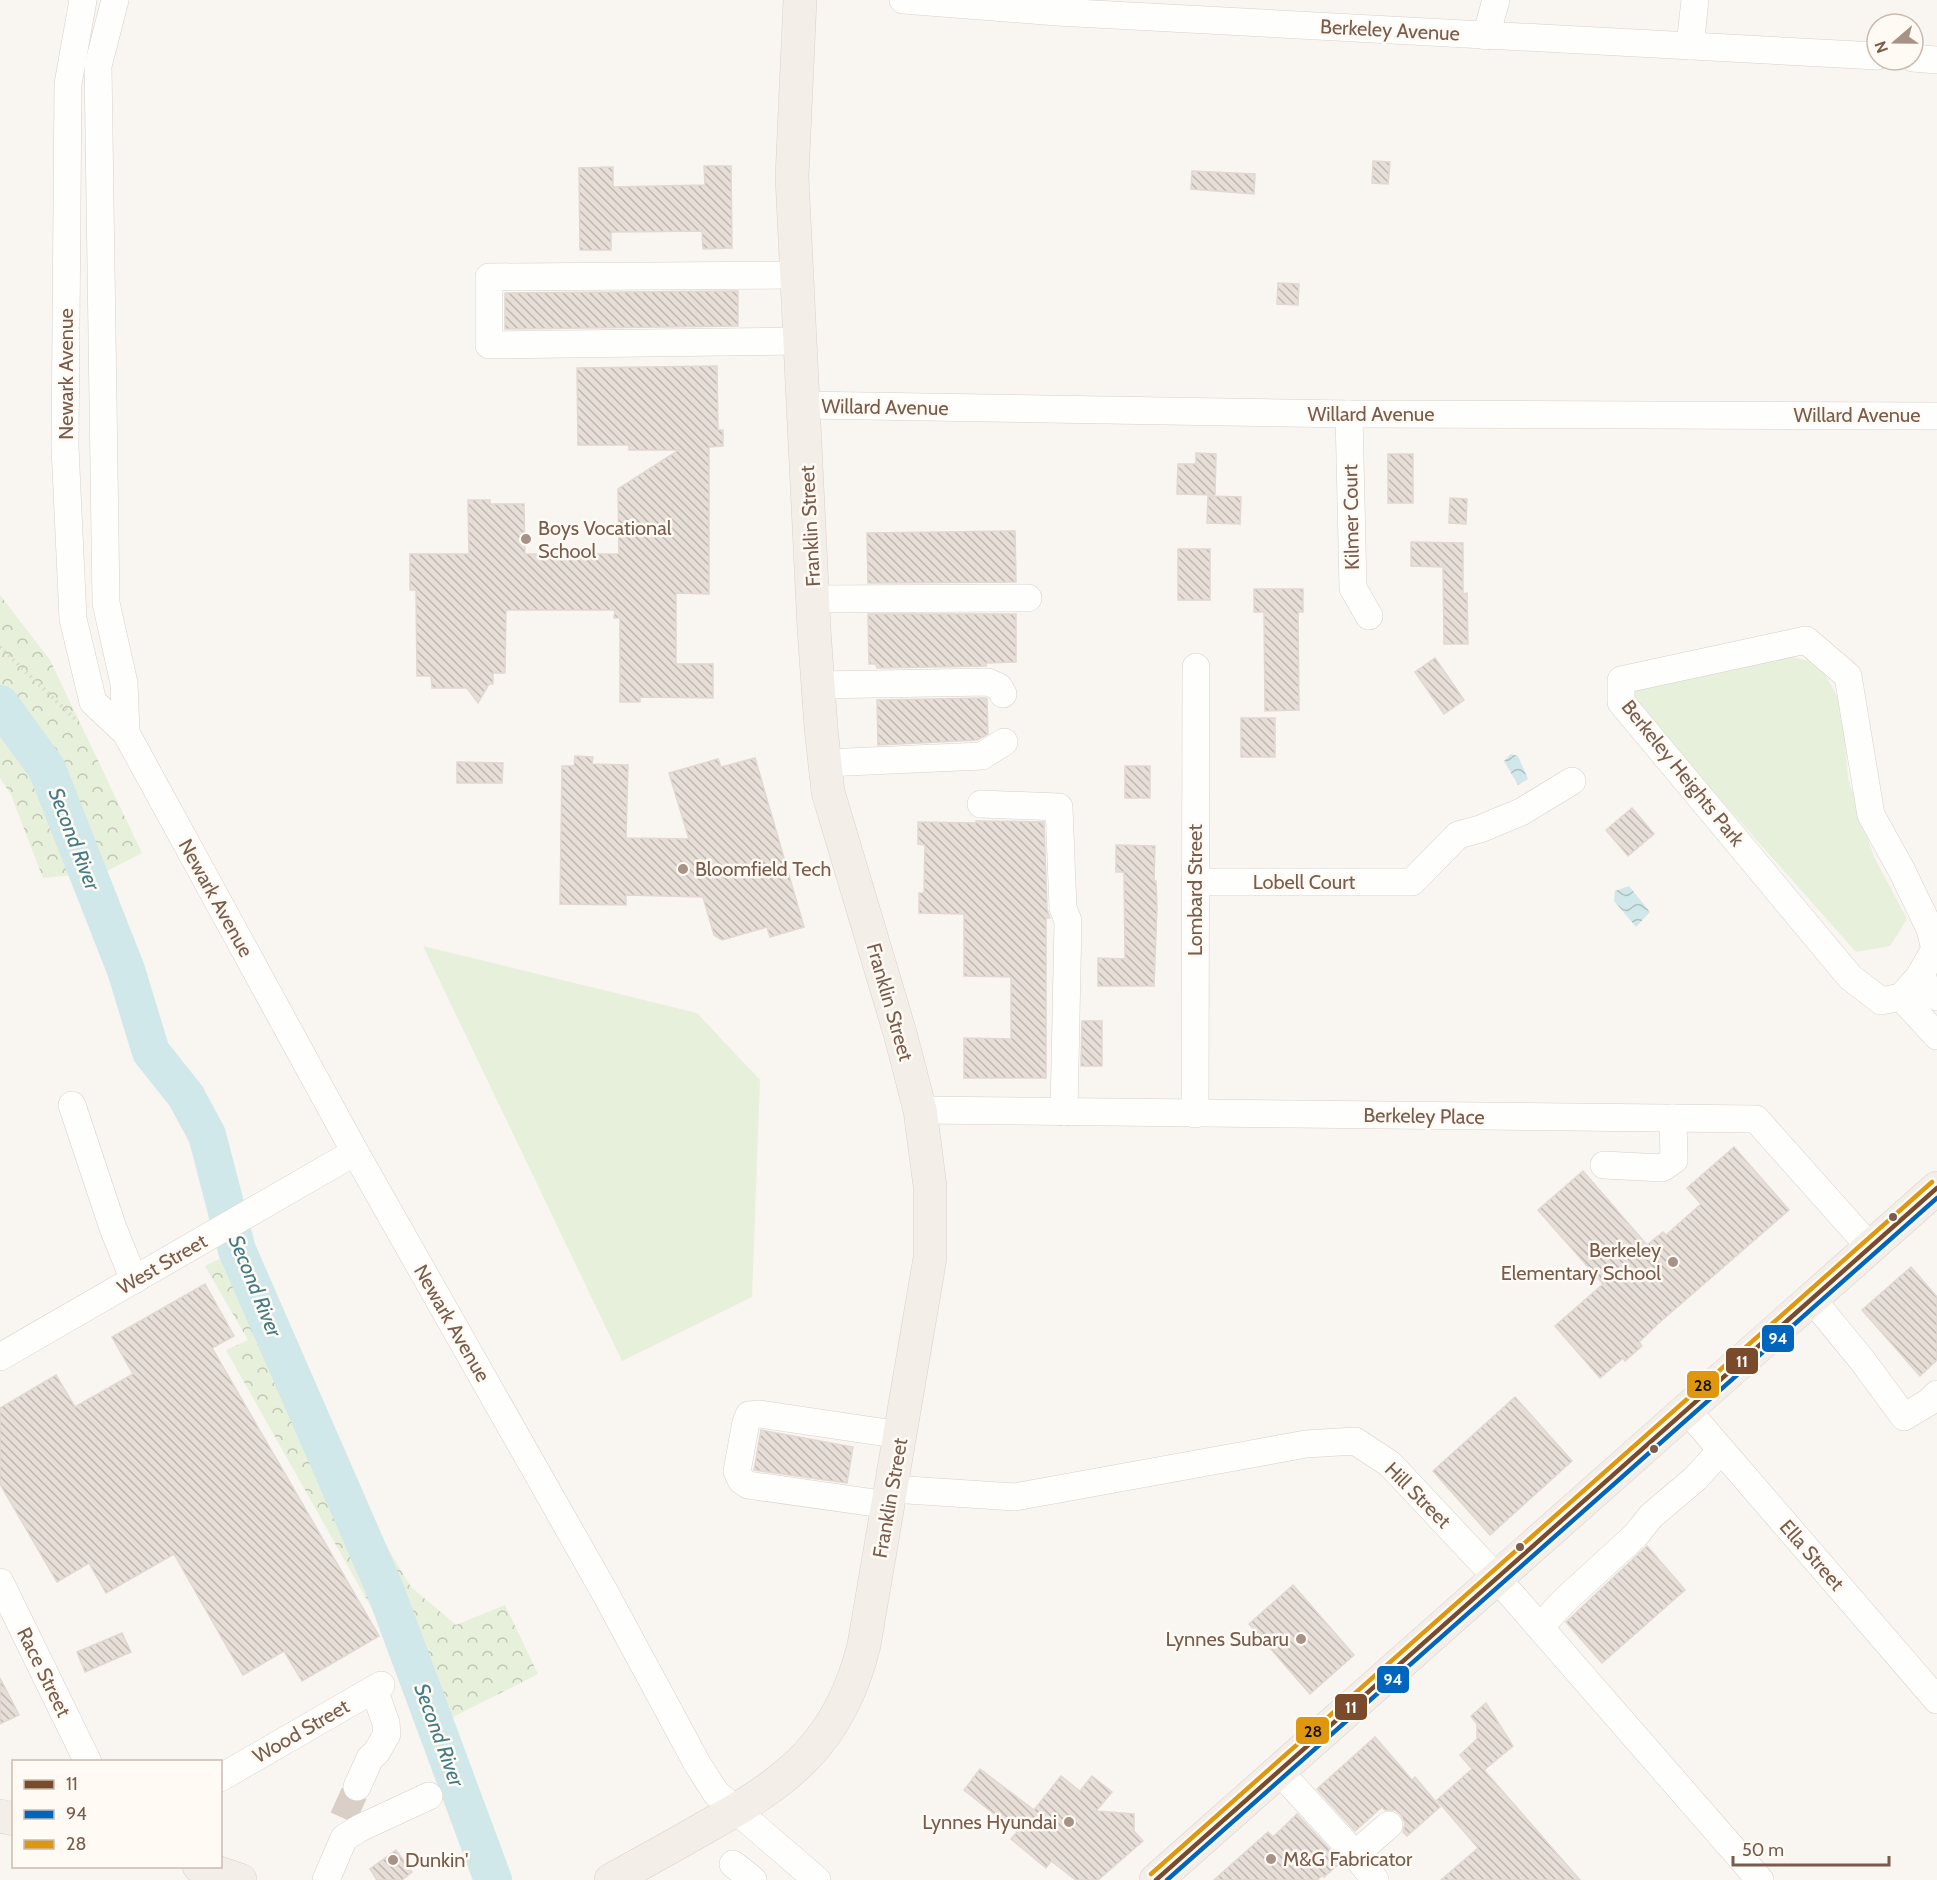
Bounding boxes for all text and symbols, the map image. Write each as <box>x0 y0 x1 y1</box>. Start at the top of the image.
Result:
north arrow <box>1865 12 1925 72</box>
street label: Berkeley Avenue <box>1319 14 1461 46</box>
text: N <box>1871 38 1892 56</box>
street label: Newark Avenue <box>54 308 78 440</box>
street label: Willard Avenue <box>821 394 949 420</box>
street label: Willard Avenue <box>1307 402 1435 426</box>
street label: Willard Avenue <box>1793 403 1921 427</box>
street label: Franklin Street <box>795 464 825 587</box>
street label: Kilmer Court <box>1338 464 1364 570</box>
place label: Boys Vocational School <box>538 516 672 563</box>
marker: Boys Vocational School <box>519 532 533 546</box>
street label: Berkeley Heights Park <box>1617 695 1749 851</box>
water label: Second River <box>43 784 106 895</box>
street label: Lombard Street <box>1183 824 1207 956</box>
street label: Newark Avenue <box>174 835 258 961</box>
place label: Bloomfield Tech <box>695 857 831 881</box>
marker: Bloomfield Tech <box>676 862 690 876</box>
street label: Lobell Court <box>1253 870 1356 894</box>
street label: Franklin Street <box>862 940 918 1064</box>
street label: Berkeley Place <box>1363 1103 1485 1129</box>
unlabelled marker <box>1887 1211 1899 1223</box>
street label: West Street <box>113 1229 211 1299</box>
water label: Second River <box>224 1231 288 1342</box>
place label: Berkeley Elementary School <box>1501 1238 1661 1285</box>
marker: Berkeley Elementary School <box>1666 1255 1680 1269</box>
street label: Newark Avenue <box>409 1260 495 1386</box>
line badge: 94 <box>1761 1324 1795 1353</box>
text: 94 <box>1769 1329 1788 1348</box>
line badge: 11 <box>1725 1347 1759 1375</box>
text: 11 <box>1736 1352 1748 1371</box>
line badge: 28 <box>1686 1370 1720 1399</box>
text: 28 <box>1694 1376 1712 1395</box>
street label: Franklin Street <box>868 1436 912 1560</box>
unlabelled marker <box>1648 1443 1660 1455</box>
street label: Hill Street <box>1380 1457 1456 1533</box>
street label: Ella Street <box>1775 1515 1849 1596</box>
unlabelled marker <box>1514 1541 1526 1553</box>
street label: Race Street <box>12 1623 76 1721</box>
place label: Lynnes Subaru <box>1165 1627 1289 1651</box>
marker: Lynnes Subaru <box>1294 1632 1308 1646</box>
line badge: 94 <box>1376 1665 1410 1694</box>
text: 94 <box>1384 1670 1403 1689</box>
water label: Second River <box>409 1680 470 1791</box>
line badge: 11 <box>1334 1693 1368 1721</box>
street label: Wood Street <box>249 1694 354 1768</box>
text: 11 <box>1345 1698 1357 1717</box>
line badge: 28 <box>1295 1716 1330 1745</box>
text: 28 <box>1304 1722 1322 1741</box>
legend <box>12 1760 222 1868</box>
text: 11 <box>66 1773 78 1795</box>
text: 94 <box>66 1803 87 1825</box>
place label: Lynnes Hyundai <box>922 1810 1057 1834</box>
marker: Lynnes Hyundai <box>1062 1815 1076 1829</box>
scale bar <box>1733 1829 1889 1867</box>
text: 28 <box>66 1833 86 1855</box>
text: 50 m <box>1742 1839 1784 1861</box>
place label: M&G Fabricator <box>1283 1847 1413 1871</box>
place label: Dunkin' <box>405 1848 469 1872</box>
marker: M&G Fabricator <box>1264 1852 1278 1866</box>
marker: Dunkin' <box>386 1853 400 1867</box>

